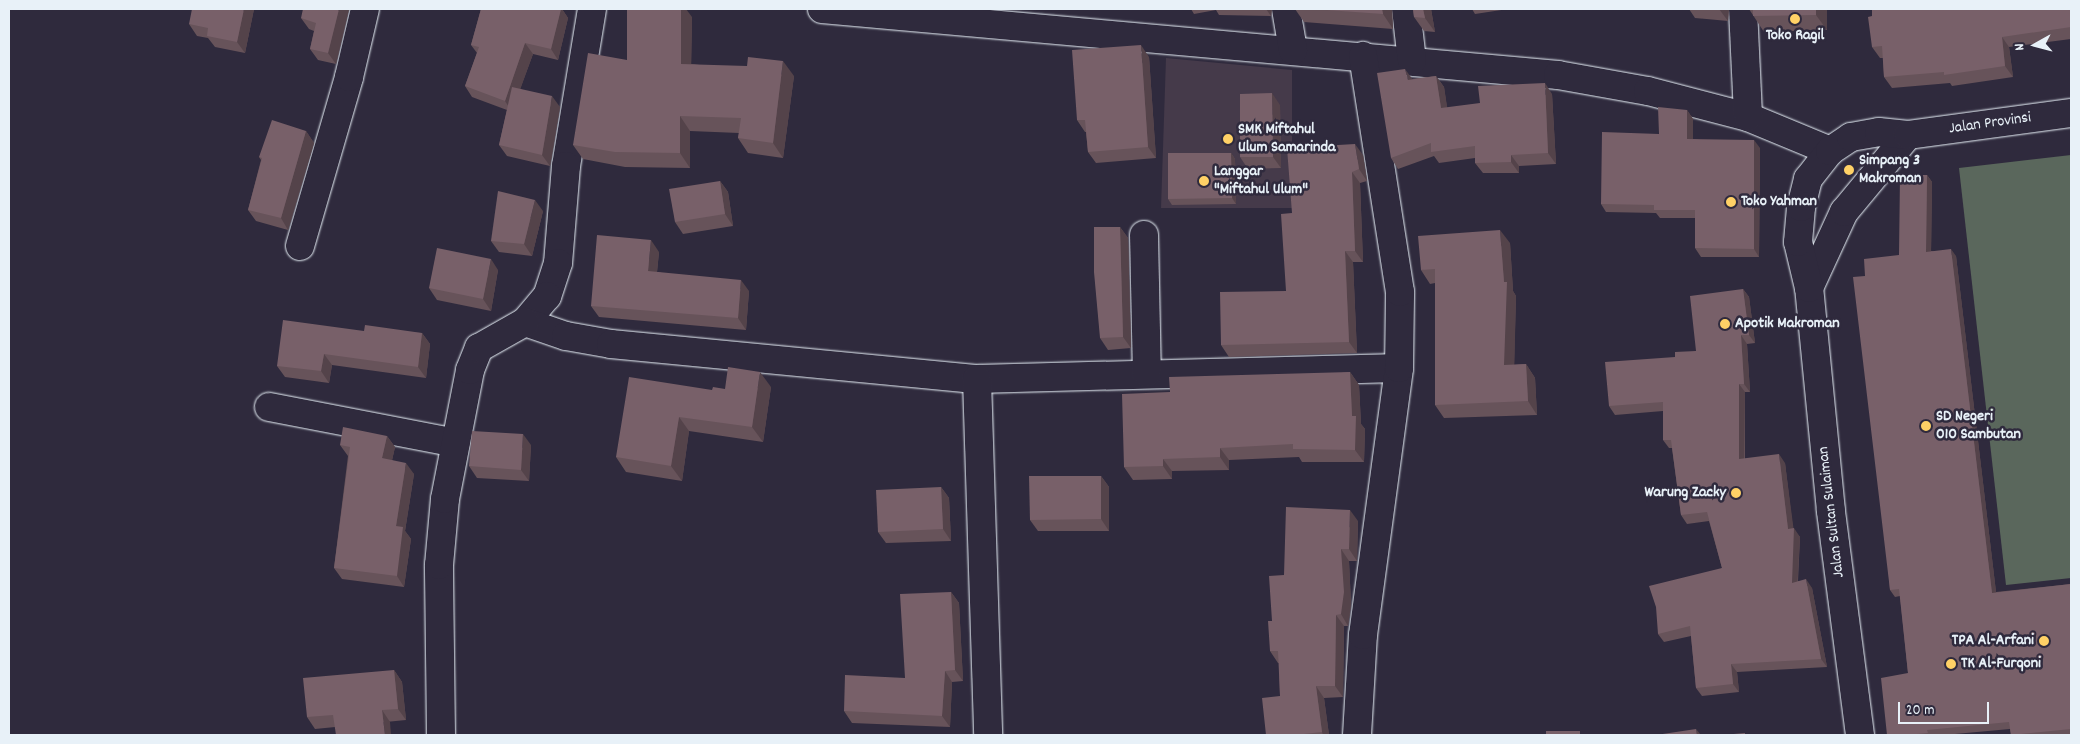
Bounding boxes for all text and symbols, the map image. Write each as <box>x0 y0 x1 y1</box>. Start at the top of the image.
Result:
marker: Toko Ragil <box>1789 13 1801 25</box>
north arrow <box>2010 20 2060 70</box>
place label: Toko Ragil <box>1766 26 1824 46</box>
text: N <box>2010 42 2030 51</box>
street label: Jalan Provinsi <box>1948 109 2032 139</box>
place label: SMK Miftahul Ulum Samarinda <box>1238 120 1335 158</box>
marker: SMK Miftahul Ulum Samarinda <box>1222 133 1234 145</box>
place label: Simpang 3 Makroman <box>1859 151 1921 189</box>
place label: Langgar "Miftahul Ulum" <box>1214 162 1308 200</box>
marker: Simpang 3 Makroman <box>1843 164 1855 176</box>
marker: Langgar "Miftahul Ulum" <box>1198 175 1210 187</box>
place label: Toko Yahman <box>1741 192 1817 212</box>
marker: Toko Yahman <box>1725 196 1737 208</box>
place label: Apotik Makroman <box>1735 314 1840 334</box>
marker: Apotik Makroman <box>1719 318 1731 330</box>
place label: SD Negeri 010 Sambutan <box>1936 407 2021 445</box>
marker: SD Negeri 010 Sambutan <box>1920 420 1932 432</box>
street label: Jalan Sultan Sulaiman <box>1814 445 1850 579</box>
place label: Warung Zacky <box>1644 483 1726 503</box>
marker: Warung Zacky <box>1730 487 1742 499</box>
place label: TPA Al-Arfani <box>1952 631 2034 651</box>
marker: TPA Al-Arfani <box>2038 635 2050 647</box>
place label: TK Al-Furqoni <box>1961 654 2041 674</box>
marker: TK Al-Furqoni <box>1945 658 1957 670</box>
scale bar <box>1900 692 1991 724</box>
text: 20 m <box>1906 700 1934 722</box>

